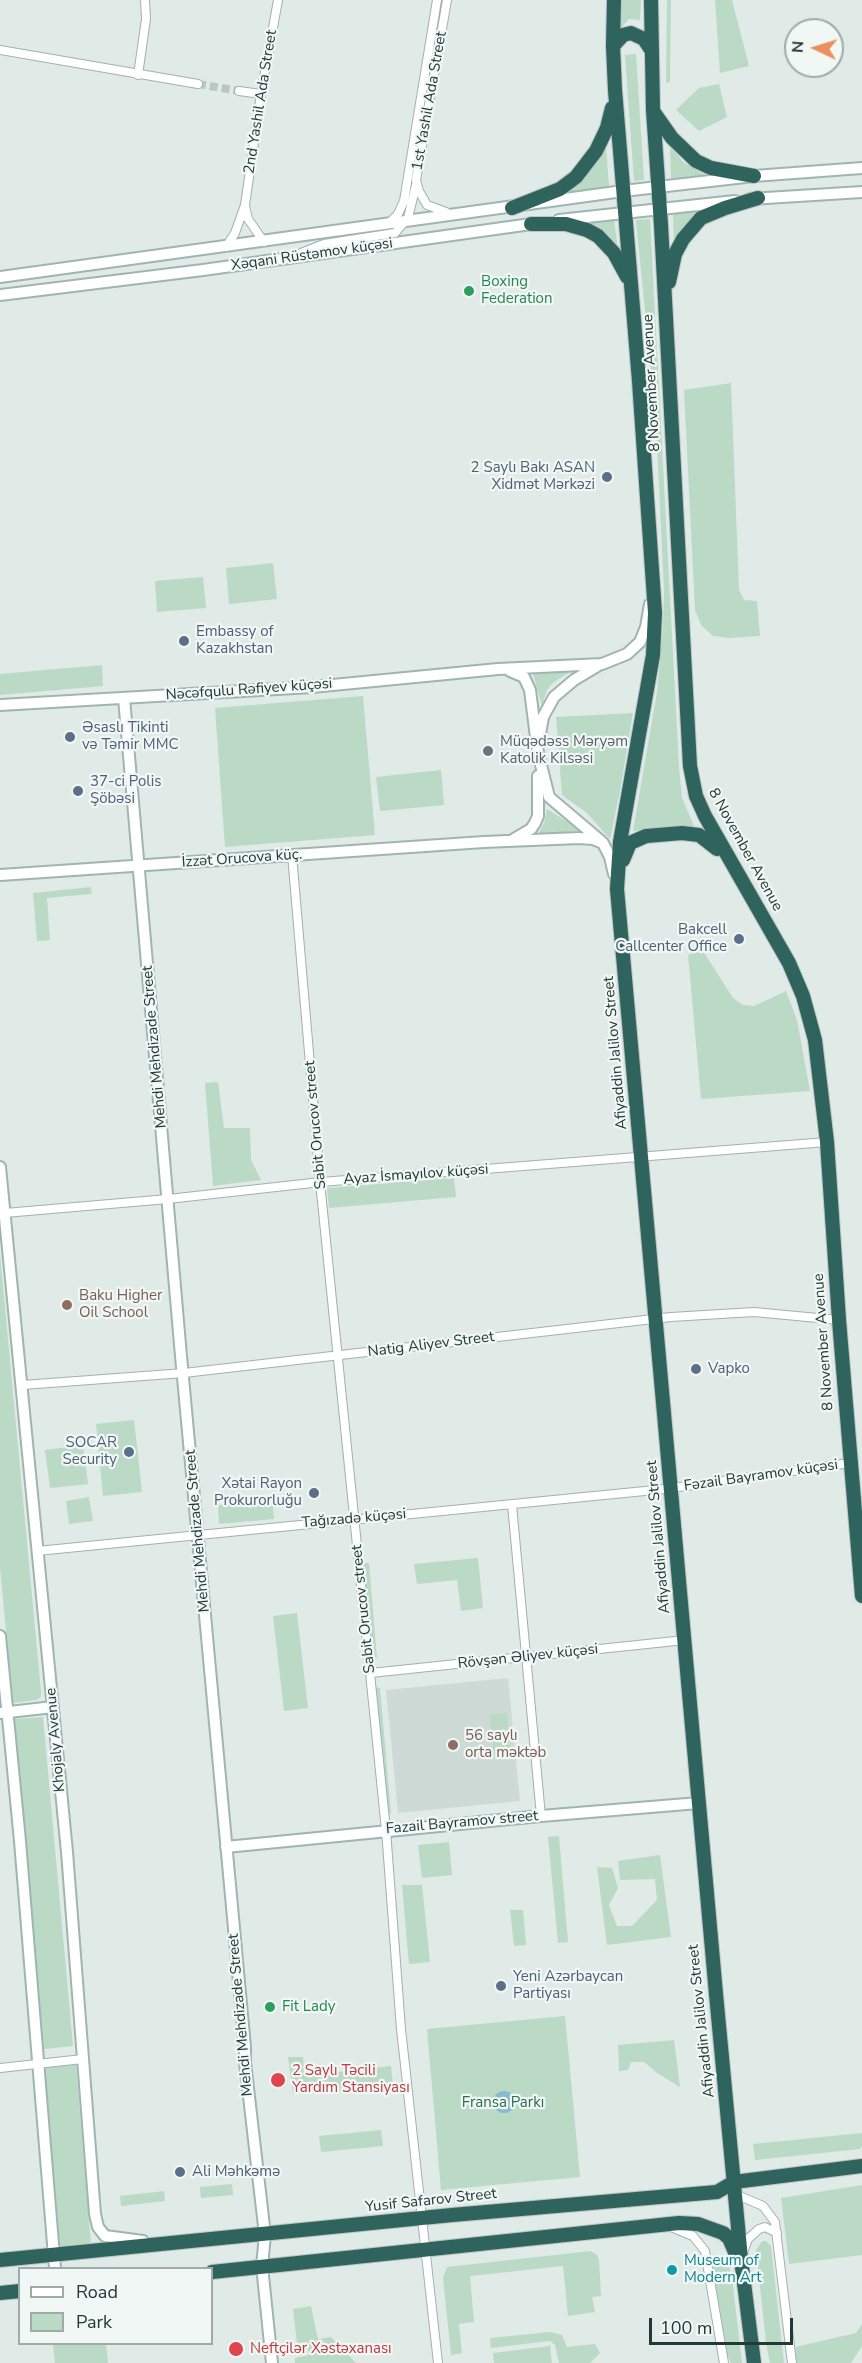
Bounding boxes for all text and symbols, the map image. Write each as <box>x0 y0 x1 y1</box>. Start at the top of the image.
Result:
north arrow <box>784 18 844 78</box>
street label: 2nd Yashil Ada Street <box>241 29 281 175</box>
street label: 1st Yashil Ada Street <box>409 30 451 172</box>
text: N <box>787 40 809 54</box>
street label: Xəqani Rüstəmov küçəsi <box>230 235 394 275</box>
place label: Boxing Federation <box>481 273 552 308</box>
marker: Boxing Federation <box>462 284 476 298</box>
street label: 8 November Avenue <box>639 314 665 452</box>
place label: 2 Saylı Bakı ASAN Xidmət Mərkəzi <box>471 459 595 494</box>
marker: 2 Saylı Bakı ASAN Xidmət Mərkəzi <box>600 470 614 484</box>
place label: Embassy of Kazakhstan <box>196 623 273 658</box>
marker: Embassy of Kazakhstan <box>177 634 191 648</box>
street label: Nəcəfqulu Rəfiyev küçəsi <box>165 675 333 705</box>
place label: Əsaslı Tikinti və Təmir MMC <box>82 719 179 754</box>
marker: Əsaslı Tikinti və Təmir MMC <box>63 730 77 744</box>
place label: Müqədəss Məryəm Katolik Kilsəsi <box>500 733 628 768</box>
marker: Müqədəss Məryəm Katolik Kilsəsi <box>481 744 495 758</box>
place label: 37-ci Polis Şöbəsi <box>90 773 161 808</box>
marker: 37-ci Polis Şöbəsi <box>71 784 85 798</box>
street label: 8 November Avenue <box>704 785 786 915</box>
street label: İzzət Orucova küç. <box>181 846 303 872</box>
place label: Bakcell Callcenter Office <box>615 921 727 956</box>
marker: Bakcell Callcenter Office <box>732 932 746 946</box>
street label: Mehdi Mehdizade Street <box>139 965 171 1129</box>
street label: Afiyaddin Jalilov Street <box>600 976 632 1130</box>
street label: Sabit Orucov street <box>301 1060 331 1190</box>
street label: Ayaz İsmayılov küçəsi <box>343 1161 489 1189</box>
street label: 8 November Avenue <box>810 1273 838 1411</box>
place label: Baku Higher Oil School <box>79 1287 162 1322</box>
marker: Baku Higher Oil School <box>60 1298 74 1312</box>
street label: Natig Aliyev Street <box>367 1328 495 1362</box>
place label: Vapko <box>708 1360 750 1378</box>
marker: Vapko <box>689 1362 703 1376</box>
place label: SOCAR Security <box>63 1434 117 1469</box>
marker: SOCAR Security <box>122 1445 136 1459</box>
street label: Mehdi Mehdizade Street <box>182 1449 214 1613</box>
street label: Fəzail Bayramov küçəsi <box>683 1456 839 1496</box>
street label: Afiyaddin Jalilov Street <box>643 1460 675 1614</box>
place label: Xətai Rayon Prokurorluğu <box>214 1475 302 1510</box>
marker: Xətai Rayon Prokurorluğu <box>307 1486 321 1500</box>
street label: Tağızadə küçəsi <box>301 1505 407 1533</box>
street label: Sabit Orucov street <box>348 1544 380 1674</box>
street label: Rövşən Əliyev küçəsi <box>457 1641 599 1673</box>
street label: Khojaly Avenue <box>42 1687 70 1793</box>
place label: 56 saylı orta məktəb <box>465 1727 546 1762</box>
marker: 56 saylı orta məktəb <box>446 1738 460 1752</box>
street label: Fazail Bayramov street <box>385 1807 539 1839</box>
street label: Mehdi Mehdizade Street <box>225 1933 257 2097</box>
street label: Afiyaddin Jalilov Street <box>685 1944 719 2098</box>
place label: Yeni Azərbaycan Partiyası <box>513 1968 623 2003</box>
marker: Yeni Azərbaycan Partiyası <box>494 1979 508 1993</box>
place label: Fit Lady <box>282 1998 335 2016</box>
marker: Fit Lady <box>263 2000 277 2014</box>
place label: 2 Saylı Təcili Yardım Stansiyası <box>292 2062 410 2097</box>
marker: 2 Saylı Təcili Yardım Stansiyası <box>269 2071 287 2089</box>
park label: Fransa Parkı <box>462 2094 544 2112</box>
place label: Ali Məhkəmə <box>192 2163 280 2181</box>
marker: Ali Məhkəmə <box>173 2165 187 2179</box>
street label: Yusif Safarov Street <box>364 2185 498 2217</box>
place label: Museum of Modern Art <box>684 2252 762 2287</box>
marker: Museum of Modern Art <box>665 2263 679 2277</box>
legend <box>18 2267 213 2345</box>
text: Road <box>76 2280 118 2304</box>
scale bar <box>652 2306 796 2344</box>
text: Park <box>76 2310 112 2334</box>
text: 100 m <box>660 2316 712 2340</box>
marker: Neftçilər Xəstəxanası <box>227 2340 245 2358</box>
place label: Neftçilər Xəstəxanası <box>250 2340 392 2358</box>

